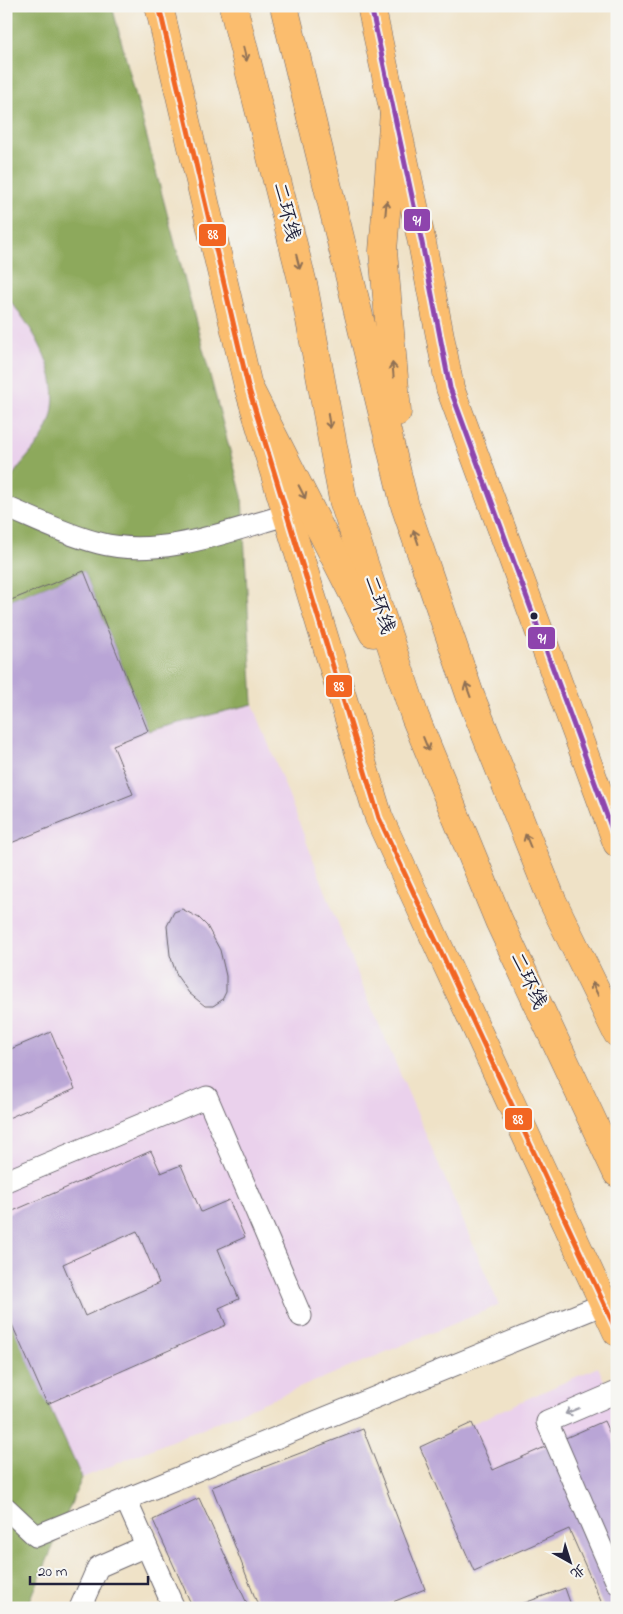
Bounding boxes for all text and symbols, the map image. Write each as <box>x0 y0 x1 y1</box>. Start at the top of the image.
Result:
one-way arrow <box>241 45 250 61</box>
street label: 二环线 <box>264 179 306 245</box>
one-way arrow <box>381 201 391 217</box>
line badge: 91 <box>403 208 431 232</box>
text: 91 <box>412 211 422 232</box>
line badge: 88 <box>198 223 227 247</box>
text: 88 <box>207 225 219 246</box>
one-way arrow <box>293 254 303 270</box>
one-way arrow <box>388 363 398 379</box>
one-way arrow <box>324 413 334 429</box>
one-way arrow <box>298 484 307 499</box>
one-way arrow <box>410 529 420 545</box>
street label: 二环线 <box>355 572 401 638</box>
unlabelled marker <box>529 611 539 621</box>
line badge: 91 <box>527 626 556 650</box>
text: 91 <box>537 629 547 650</box>
line badge: 88 <box>325 674 353 698</box>
text: 88 <box>333 677 345 698</box>
one-way arrow <box>463 683 473 699</box>
one-way arrow <box>422 736 432 751</box>
one-way arrow <box>523 834 533 849</box>
street label: 二环线 <box>501 948 553 1014</box>
one-way arrow <box>590 982 600 997</box>
line badge: 88 <box>504 1107 533 1131</box>
text: 88 <box>512 1110 524 1131</box>
one-way arrow <box>565 1407 580 1417</box>
north arrow <box>546 1536 596 1586</box>
scale bar <box>30 1554 148 1586</box>
text: 北 <box>565 1558 589 1584</box>
text: 20 m <box>38 1561 68 1583</box>

